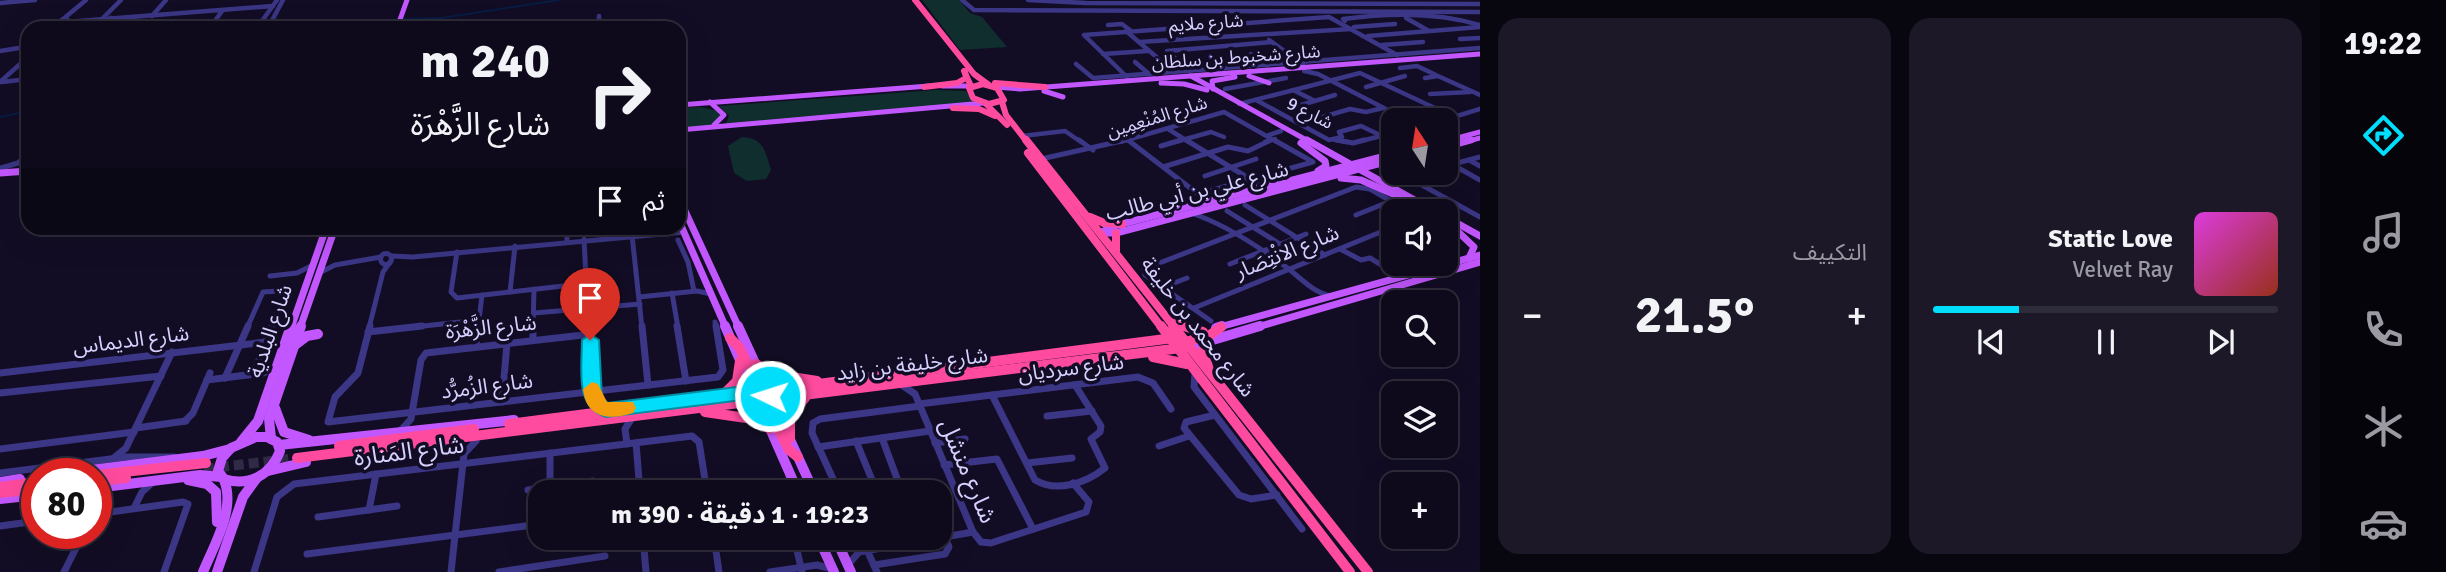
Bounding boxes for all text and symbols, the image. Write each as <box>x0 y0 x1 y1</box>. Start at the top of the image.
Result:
street label: شارع ملايم <box>1168 9 1244 40</box>
text: 19:22 <box>2344 24 2422 63</box>
text: 240 m <box>420 31 550 91</box>
street label: شارع شخبوط بن سلطان <box>1151 40 1321 77</box>
icon: right <box>574 49 665 140</box>
street label: شارع المُنْعِمِين <box>1104 91 1211 146</box>
street label: شارع 9 <box>1282 92 1337 137</box>
text: شارع الزَّهْرَة <box>411 105 550 144</box>
north arrow <box>1381 108 1458 186</box>
map controls <box>1381 108 1458 549</box>
icon: directions <box>2359 111 2408 160</box>
street label: شارع علي بن أبي طالب <box>1103 156 1292 229</box>
icon: arrive <box>591 182 629 220</box>
text: ثم <box>643 186 665 218</box>
button: sound <box>1381 199 1458 276</box>
icon: music <box>2359 208 2408 257</box>
street label: شارع الانْتِصَار <box>1230 219 1344 287</box>
text: Static Love <box>2048 223 2173 255</box>
text: التكييف <box>1793 238 1867 267</box>
street label: شارع محمد بن خليفة <box>1134 252 1261 403</box>
text: Velvet Ray <box>2072 255 2173 284</box>
pin <box>560 268 620 340</box>
icon: arrive <box>571 279 609 317</box>
street label: شارع البلدية <box>242 281 300 382</box>
text: 21.5° <box>1635 283 1754 347</box>
button: search <box>1381 290 1458 367</box>
text: − <box>1522 292 1543 339</box>
text: + <box>1846 292 1867 339</box>
icon: phone <box>2359 305 2408 354</box>
street label: شارع الزَّهْرَة <box>444 307 538 347</box>
street label: شارع الديماس <box>71 320 191 362</box>
icon: previous <box>1972 323 2010 361</box>
icon: pause <box>2087 323 2125 361</box>
icon: next <box>2202 323 2240 361</box>
street label: شارع خليفة بن زايد <box>835 342 990 388</box>
street label: شارع سرديان <box>1017 349 1126 389</box>
position arrow <box>733 359 807 433</box>
street label: شارع الزُمرُّد <box>440 367 535 407</box>
button: layers <box>1381 381 1458 458</box>
icon: climate <box>2359 402 2408 451</box>
street label: شارع منشل <box>931 414 1003 529</box>
street label: شارع المَنارة <box>352 429 466 475</box>
speed limit sign: 80 <box>21 458 112 549</box>
button: + <box>1381 472 1458 549</box>
text: 19:23 · 1 دقيقة · 390 m <box>611 499 869 531</box>
icon: car <box>2359 499 2408 548</box>

